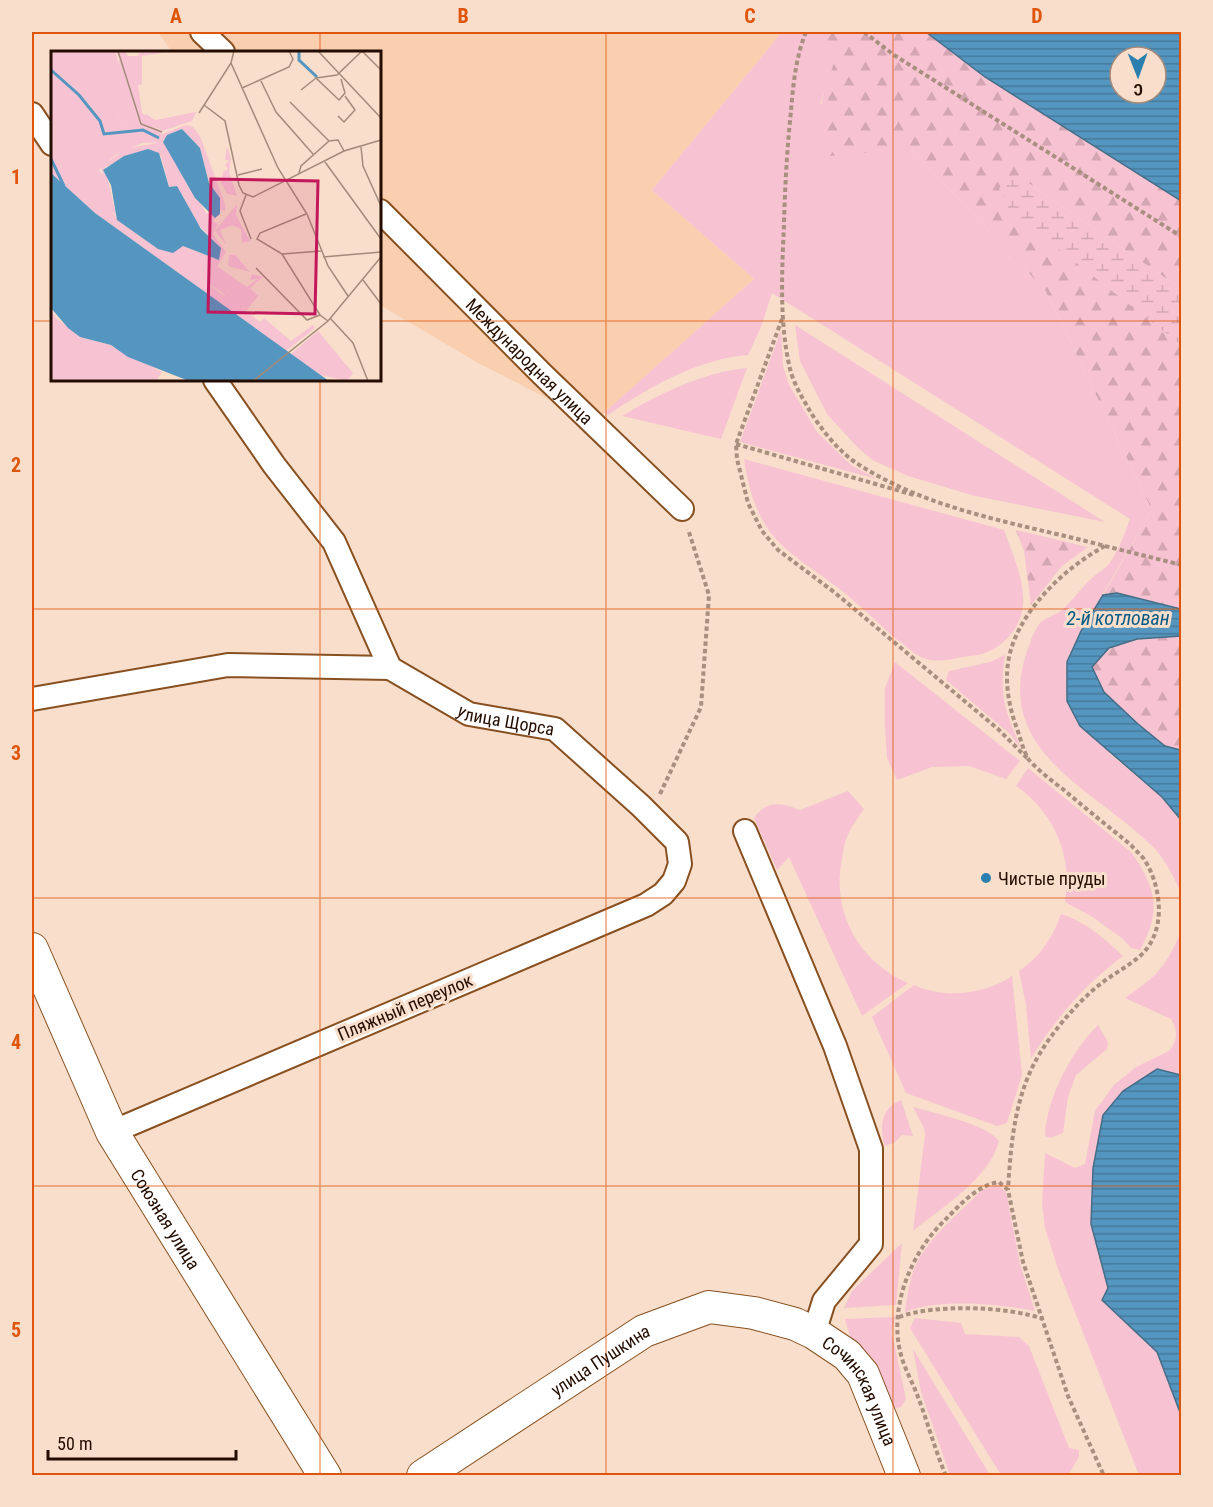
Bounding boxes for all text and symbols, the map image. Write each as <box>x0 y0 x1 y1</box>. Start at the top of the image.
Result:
text: A <box>170 4 182 28</box>
text: B <box>457 4 469 28</box>
text: C <box>744 4 756 28</box>
text: D <box>1031 4 1043 28</box>
north arrow <box>1108 45 1168 105</box>
inset map <box>51 51 381 381</box>
text: С <box>1134 80 1143 99</box>
text: 1 <box>11 165 21 189</box>
street label: Международная улица <box>462 294 598 428</box>
text: 2 <box>11 453 21 477</box>
water label: 2-й котлован <box>1066 606 1170 630</box>
street label: улица Щорса <box>454 699 556 739</box>
text: 3 <box>11 741 21 765</box>
place label: Чистые пруды <box>998 868 1106 889</box>
marker: Чистые пруды <box>979 871 993 885</box>
street label: Пляжный переулок <box>334 969 476 1045</box>
text: 4 <box>11 1030 21 1054</box>
street label: Союзная улица <box>127 1165 205 1273</box>
text: 5 <box>11 1318 21 1342</box>
street label: улица Пушкина <box>547 1319 652 1400</box>
street label: Сочинская улица <box>818 1331 901 1449</box>
scale bar <box>48 1423 236 1461</box>
text: 50 m <box>57 1433 92 1454</box>

